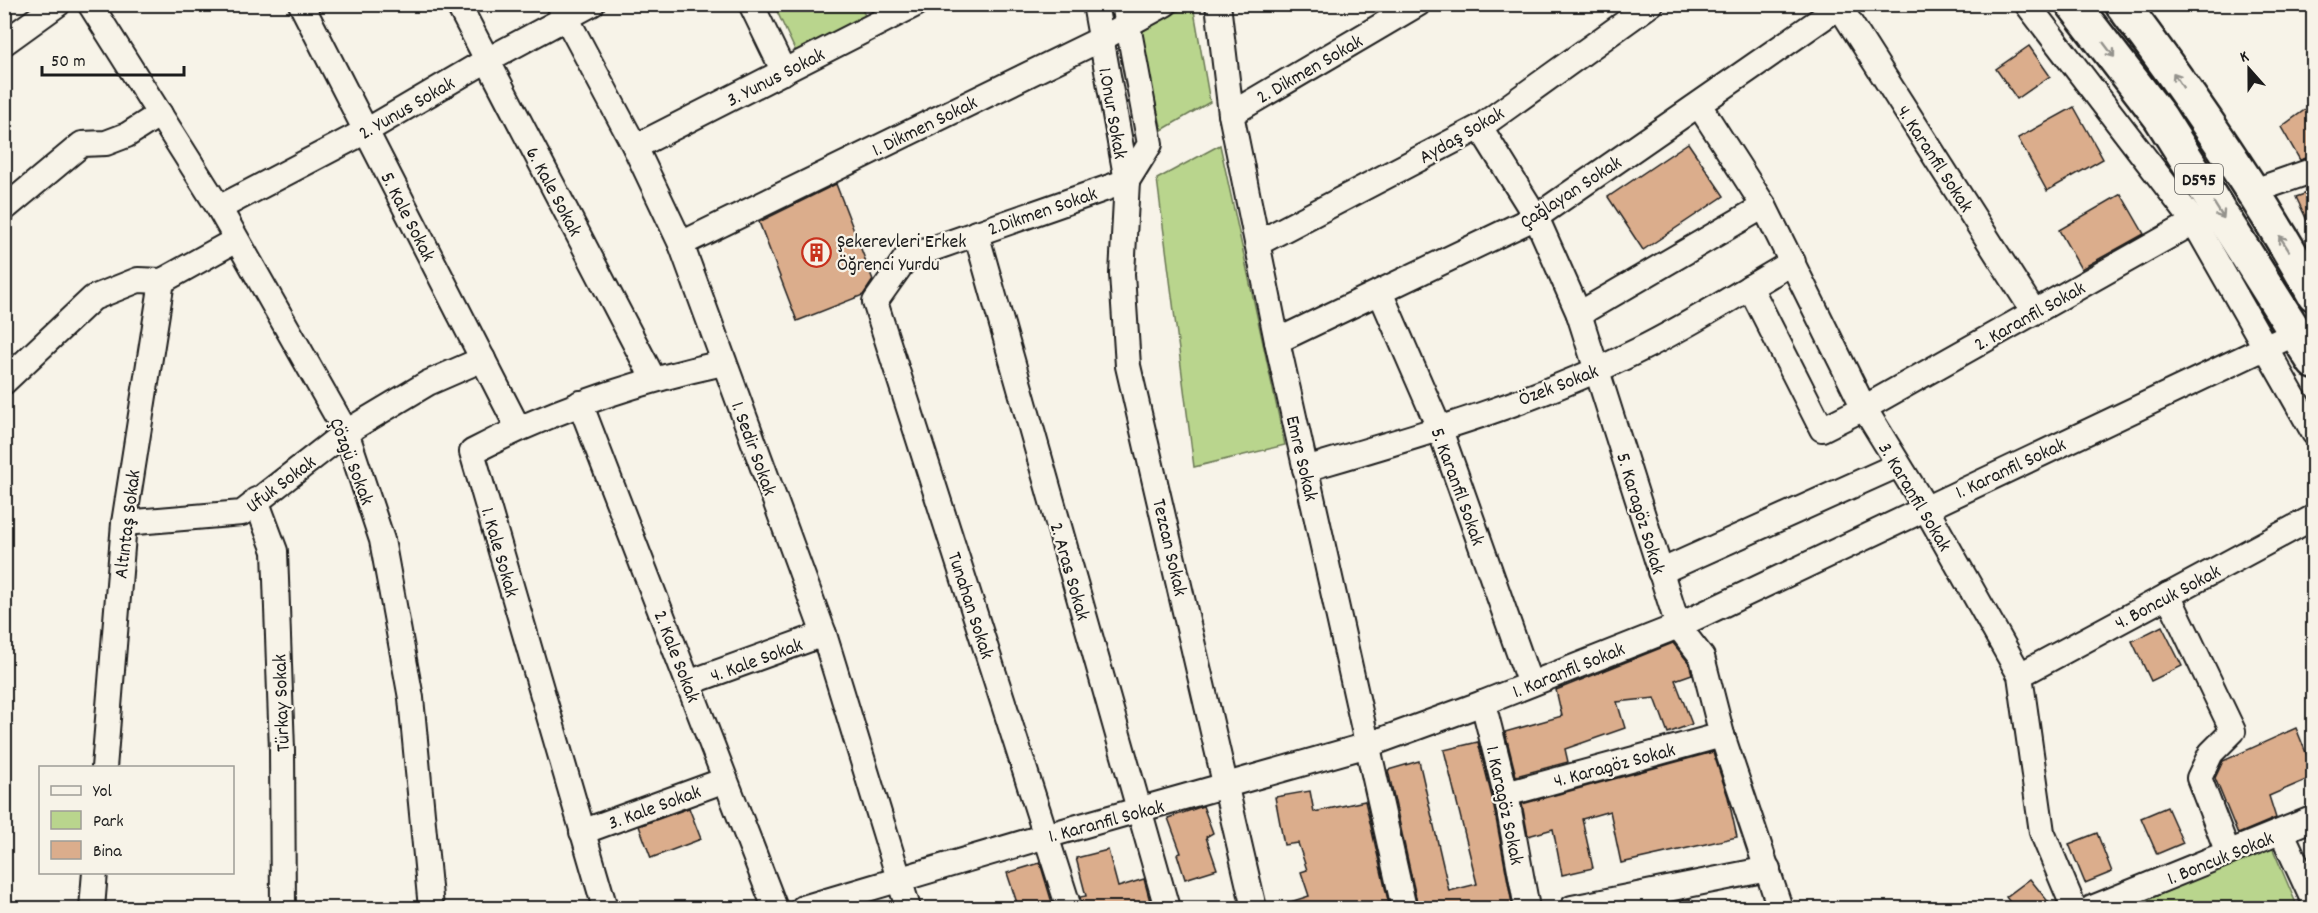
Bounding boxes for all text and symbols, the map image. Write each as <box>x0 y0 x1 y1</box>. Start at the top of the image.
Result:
street label: 2. Dikmen Sokak <box>1252 29 1369 112</box>
scale bar <box>42 39 184 77</box>
north arrow <box>2219 39 2279 99</box>
street label: 3. Yunus Sokak <box>722 42 830 115</box>
one-way arrow <box>2103 42 2116 58</box>
text: K <box>2237 45 2253 69</box>
text: 50 m <box>51 50 86 75</box>
street label: 1.Onur Sokak <box>1089 66 1133 162</box>
street label: 2. Yunus Sokak <box>354 71 461 148</box>
one-way arrow <box>2172 72 2184 88</box>
street label: 1. Dikmen Sokak <box>868 90 983 165</box>
street label: 4. Karanfil Sokak <box>1888 100 1979 219</box>
street label: Aydaş Sokak <box>1415 101 1510 172</box>
street label: 6. Kale Sokak <box>517 143 588 242</box>
street label: Çağlayan Sokak <box>1515 150 1628 237</box>
road number: D595 <box>2175 164 2223 194</box>
street label: 5. Kale Sokak <box>372 168 441 267</box>
street label: 2.Dikmen Sokak <box>984 181 1101 245</box>
one-way arrow <box>2214 202 2226 219</box>
place label: Şekerevleri Erkek Öğrenci Yurdu <box>837 229 967 280</box>
one-way arrow <box>2278 235 2290 252</box>
building icon: Şekerevleri Erkek Öğrenci Yurdu <box>800 236 832 268</box>
street label: 2. Karanfil Sokak <box>1970 275 2091 360</box>
street label: Özek Sokak <box>1515 359 1603 415</box>
street label: 1. Sedir Sokak <box>722 398 782 500</box>
street label: Emre Sokak <box>1277 413 1324 504</box>
street label: Çözgü Sokak <box>321 414 380 510</box>
street label: 5. Karanfil Sokak <box>1422 424 1491 550</box>
street label: 1. Karanfil Sokak <box>1951 432 2071 508</box>
street label: 3. Karanfil Sokak <box>1870 437 1957 558</box>
street label: Ufuk Sokak <box>241 450 323 521</box>
street label: 5. Karagöz Sokak <box>1607 450 1671 578</box>
street label: Altıntaş Sokak <box>108 468 150 580</box>
street label: Tezcan Sokak <box>1143 496 1193 599</box>
street label: 1. Kale Sokak <box>472 504 524 601</box>
street label: 2. Aras Sokak <box>1041 519 1095 624</box>
street label: Tunahan Sokak <box>939 549 1000 663</box>
street label: 4. Boncuk Sokak <box>2110 559 2227 638</box>
street label: 2. Kale Sokak <box>645 607 706 707</box>
street label: 4. Kale Sokak <box>707 632 807 691</box>
street label: 1. Karanfil Sokak <box>1509 637 1630 707</box>
street label: Türkay Sokak <box>267 654 299 752</box>
street label: 4. Karagöz Sokak <box>1551 737 1679 797</box>
street label: 1. Karagöz Sokak <box>1477 744 1529 868</box>
legend <box>39 766 234 874</box>
street label: 3. Kale Sokak <box>605 779 705 839</box>
text: Yol <box>93 780 113 805</box>
street label: 1. Karanfil Sokak <box>1046 794 1168 852</box>
text: Park <box>93 810 124 835</box>
street label: 1. Boncuk Sokak <box>2164 826 2279 894</box>
text: Bina <box>93 840 122 865</box>

